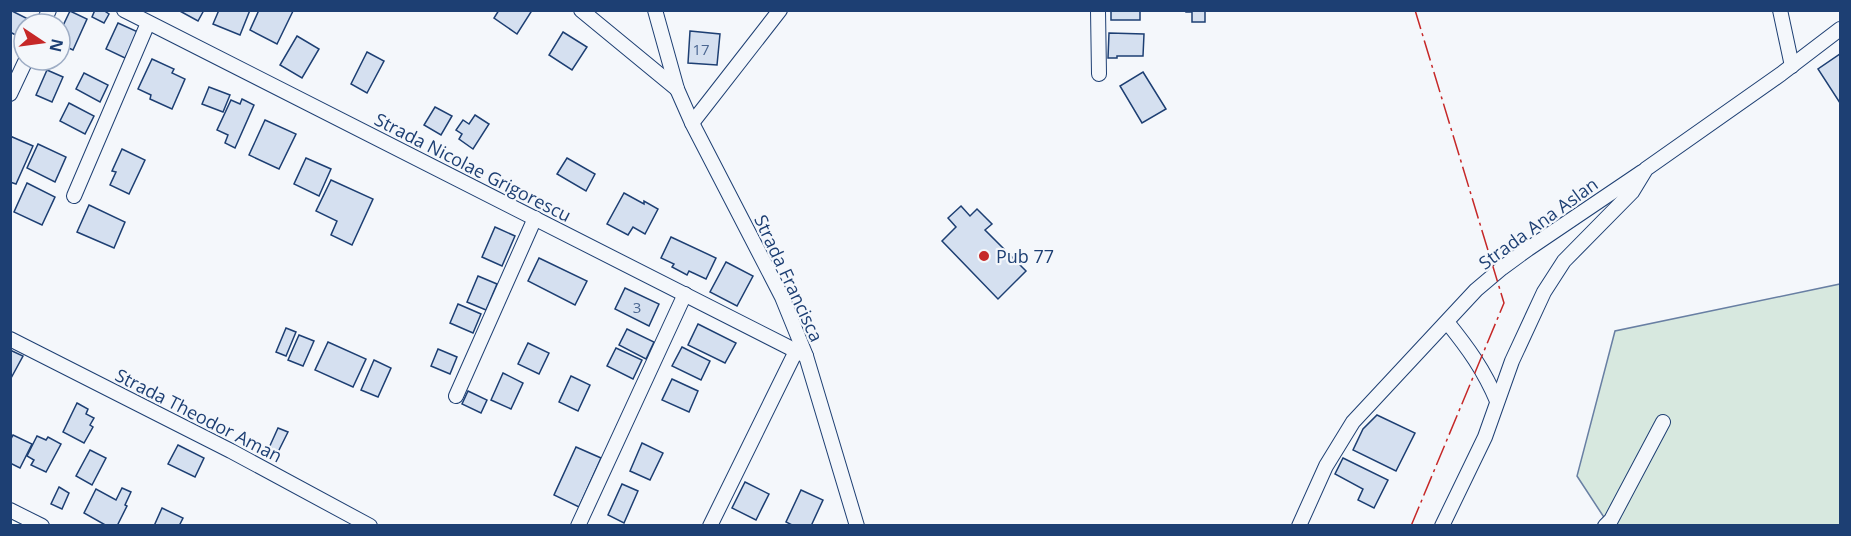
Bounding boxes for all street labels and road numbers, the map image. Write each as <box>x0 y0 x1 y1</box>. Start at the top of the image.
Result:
street label: Strada Nicolae Grigorescu <box>371 107 575 227</box>
street label: Strada Ana Aslan <box>1474 172 1602 274</box>
street label: Strada Francisca <box>749 211 829 345</box>
street label: Strada Theodor Aman <box>111 362 287 468</box>

